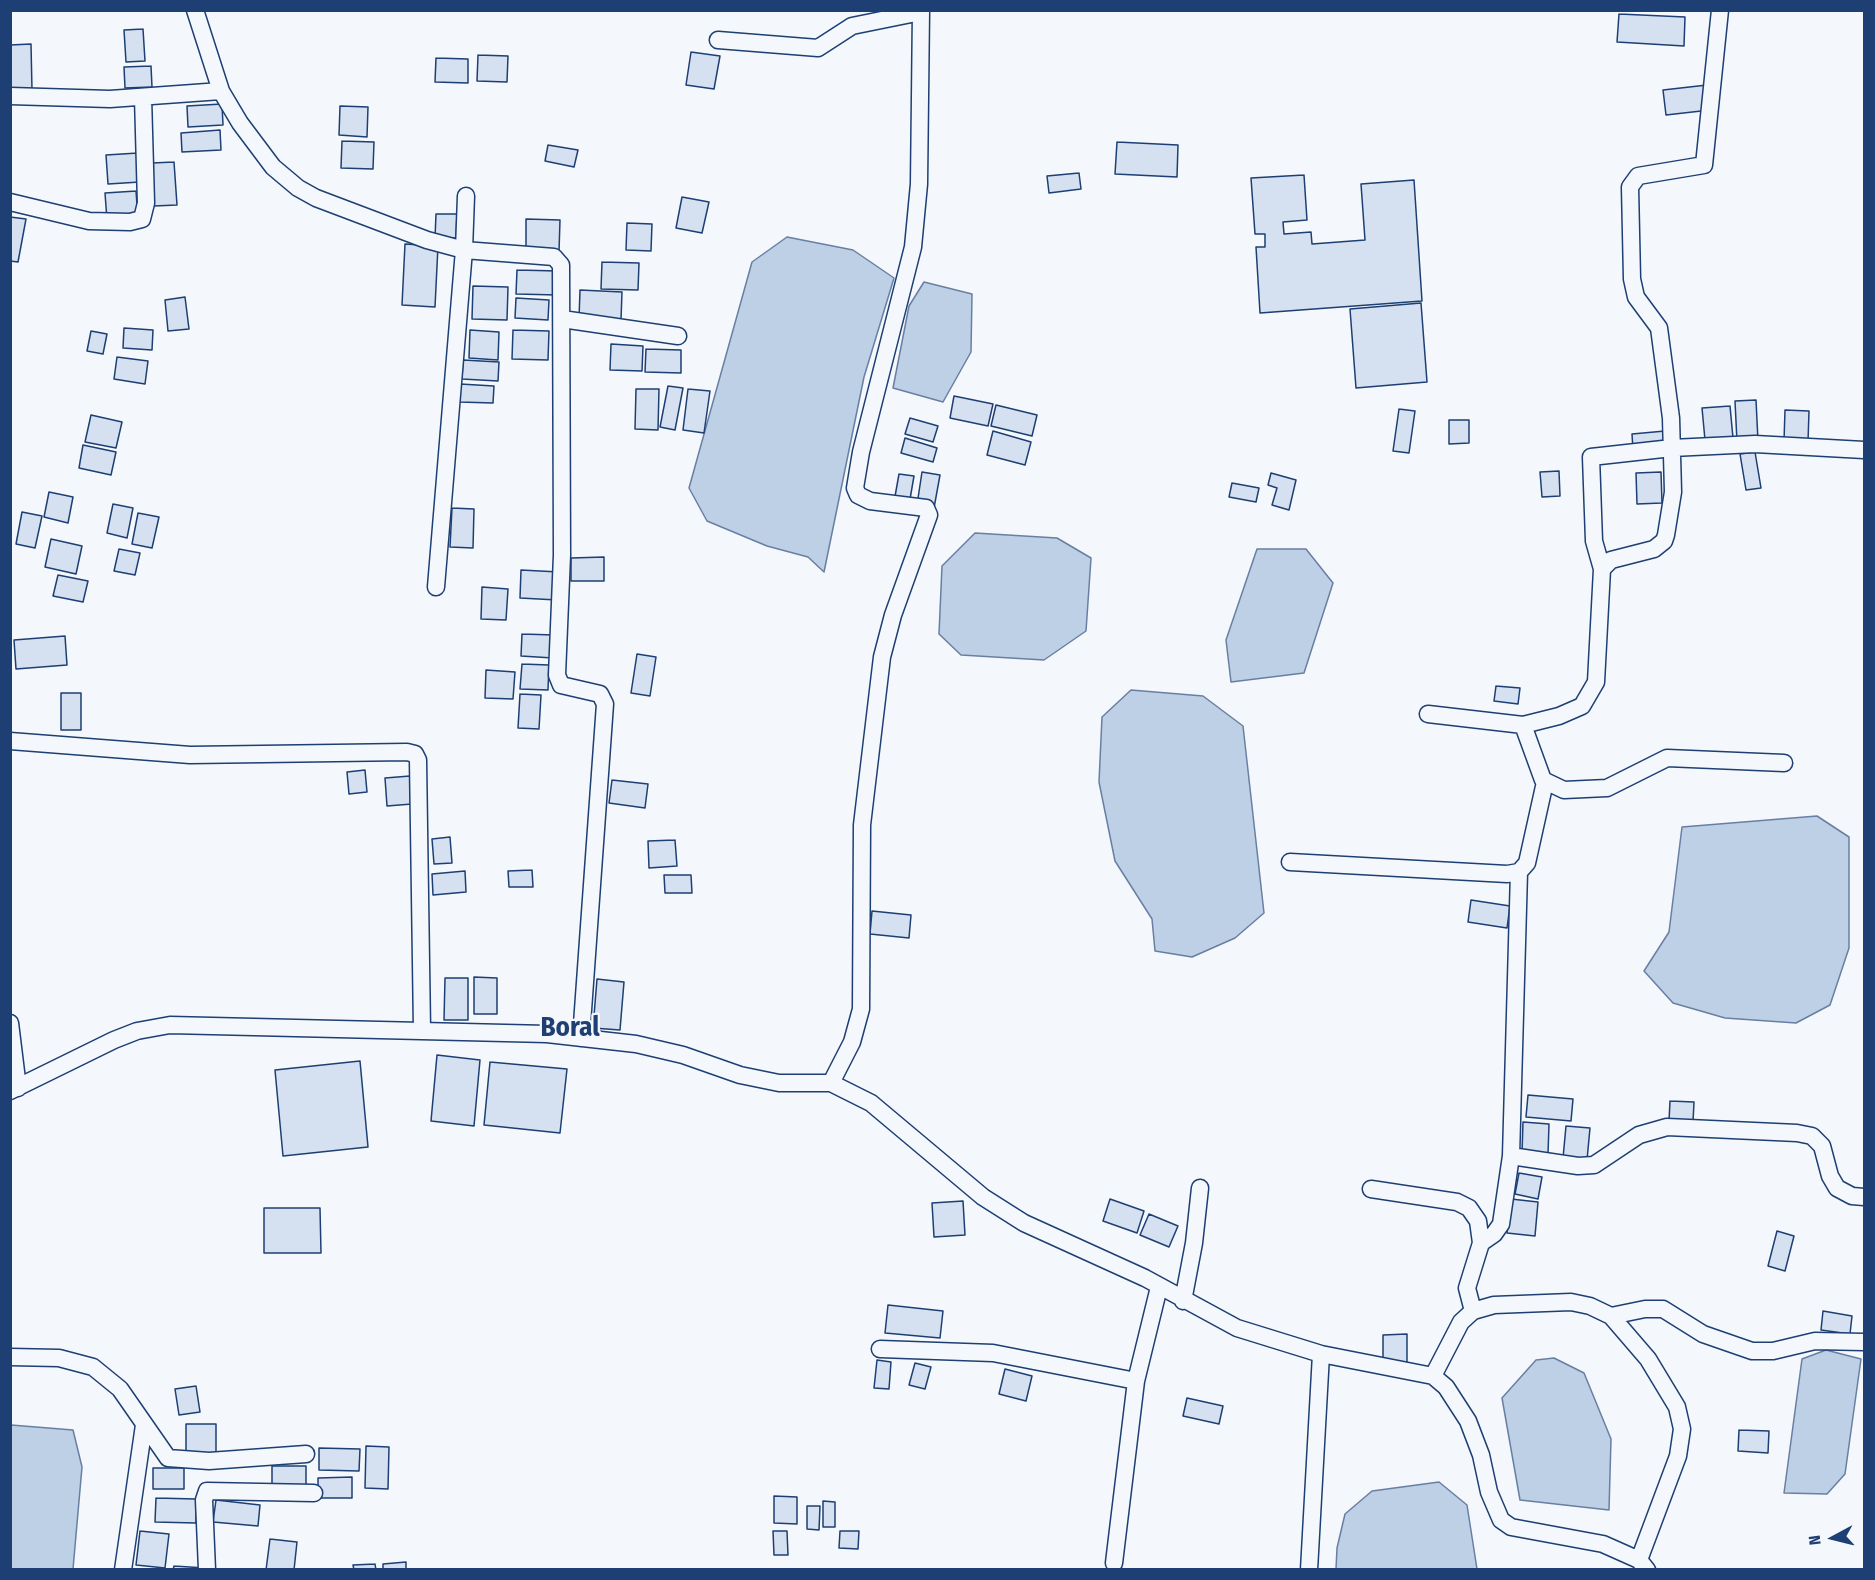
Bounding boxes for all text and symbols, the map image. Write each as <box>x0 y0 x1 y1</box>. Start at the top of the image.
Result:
district label: Boral <box>540 1012 600 1044</box>
north arrow <box>1803 1508 1863 1568</box>
text: N <box>1805 1534 1825 1546</box>

